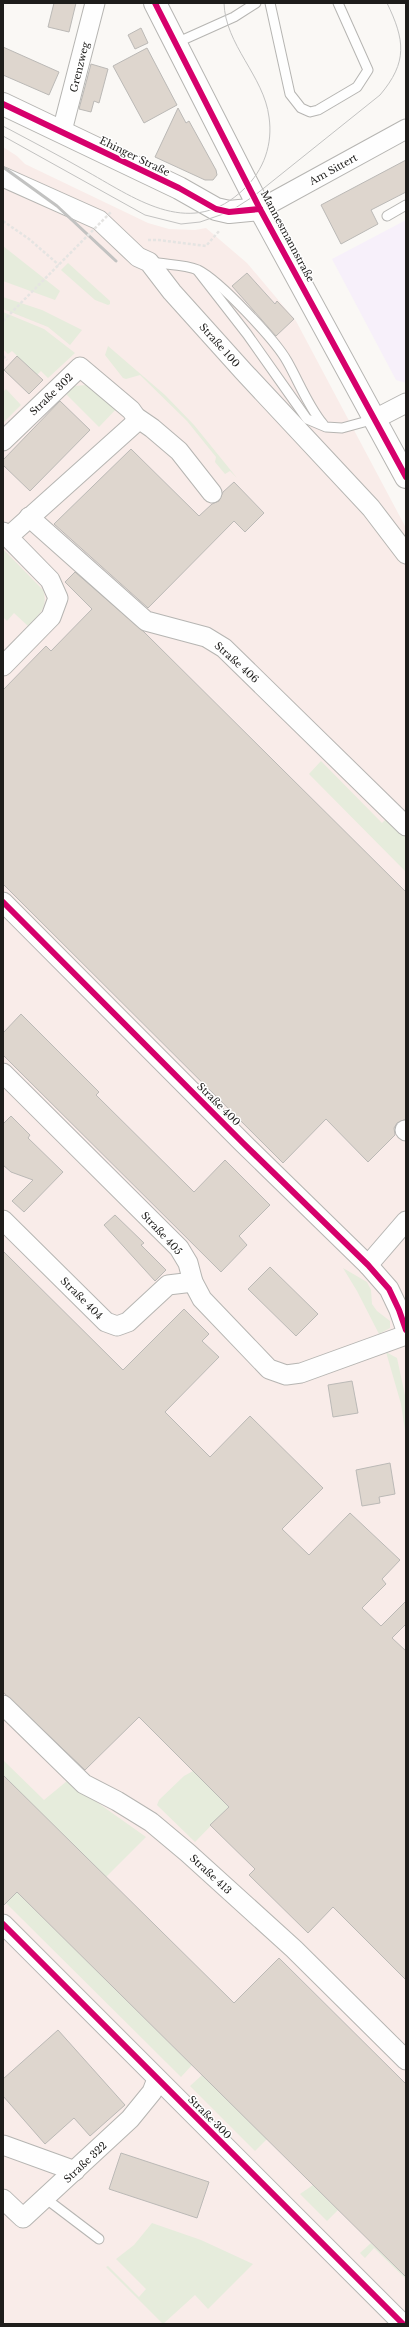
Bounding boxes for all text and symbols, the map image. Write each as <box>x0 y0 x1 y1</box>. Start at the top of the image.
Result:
street label: Grenzweg <box>67 40 92 94</box>
street label: Ehinger Straße <box>98 134 172 179</box>
street label: Am Sittert <box>306 151 360 188</box>
street label: Mannesmannstraße <box>258 188 317 284</box>
street label: Straße 100 <box>197 321 243 370</box>
street label: Straße 302 <box>27 370 76 418</box>
street label: Straße 406 <box>212 639 262 686</box>
street label: Straße 400 <box>194 1080 243 1129</box>
street label: Straße 405 <box>138 1209 185 1258</box>
street label: Straße 404 <box>58 1274 106 1322</box>
street label: Straße 413 <box>187 1852 234 1897</box>
street label: Straße 300 <box>185 2093 234 2142</box>
street label: Straße 322 <box>61 2139 110 2186</box>

